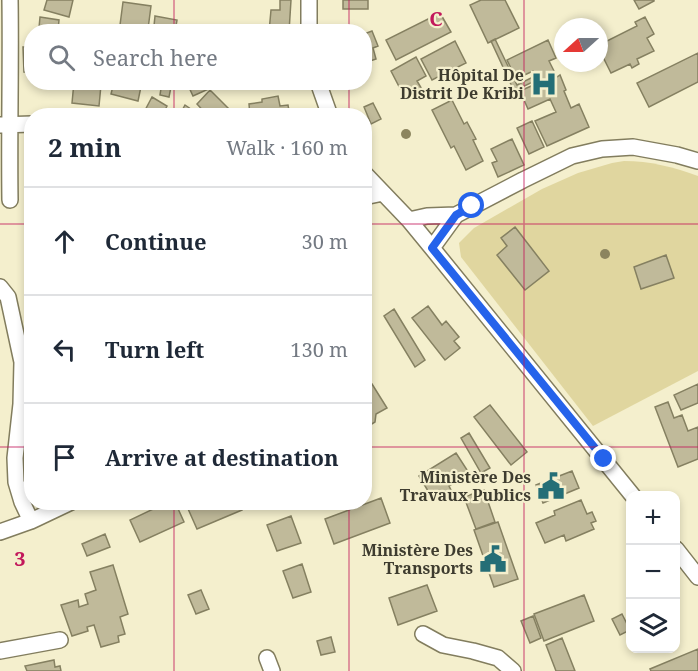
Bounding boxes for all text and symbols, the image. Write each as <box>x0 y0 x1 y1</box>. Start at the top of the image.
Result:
text: C <box>429 5 443 32</box>
north arrow <box>554 18 608 72</box>
search box <box>24 24 372 90</box>
icon: search <box>45 41 78 74</box>
text: Search here <box>93 42 218 72</box>
place label: Hôpital De Distrit De Kribi <box>400 64 524 104</box>
hospital icon: Hôpital De Distrit De Kribi <box>529 69 559 99</box>
text: 2 min <box>48 129 122 165</box>
text: Walk · 160 m <box>226 134 348 161</box>
route start <box>458 192 484 218</box>
icon: ahead <box>48 225 81 258</box>
text: Continue <box>105 226 207 256</box>
text: 30 m <box>302 228 348 255</box>
icon: left <box>48 333 81 366</box>
text: Turn left <box>105 334 204 364</box>
text: 130 m <box>290 336 348 363</box>
icon: arrive <box>48 441 81 474</box>
text: Arrive at destination <box>105 442 339 472</box>
route end <box>590 445 616 471</box>
place label: Ministère Des Travaux Publics <box>400 466 531 506</box>
public building icon: Ministère Des Travaux Publics <box>536 471 566 501</box>
map controls <box>626 491 680 653</box>
button: + <box>626 491 680 545</box>
place label: Ministère Des Transports <box>362 539 473 579</box>
public building icon: Ministère Des Transports <box>478 544 508 574</box>
text: 3 <box>14 545 26 572</box>
button: − <box>626 545 680 599</box>
button: layers <box>626 599 680 653</box>

